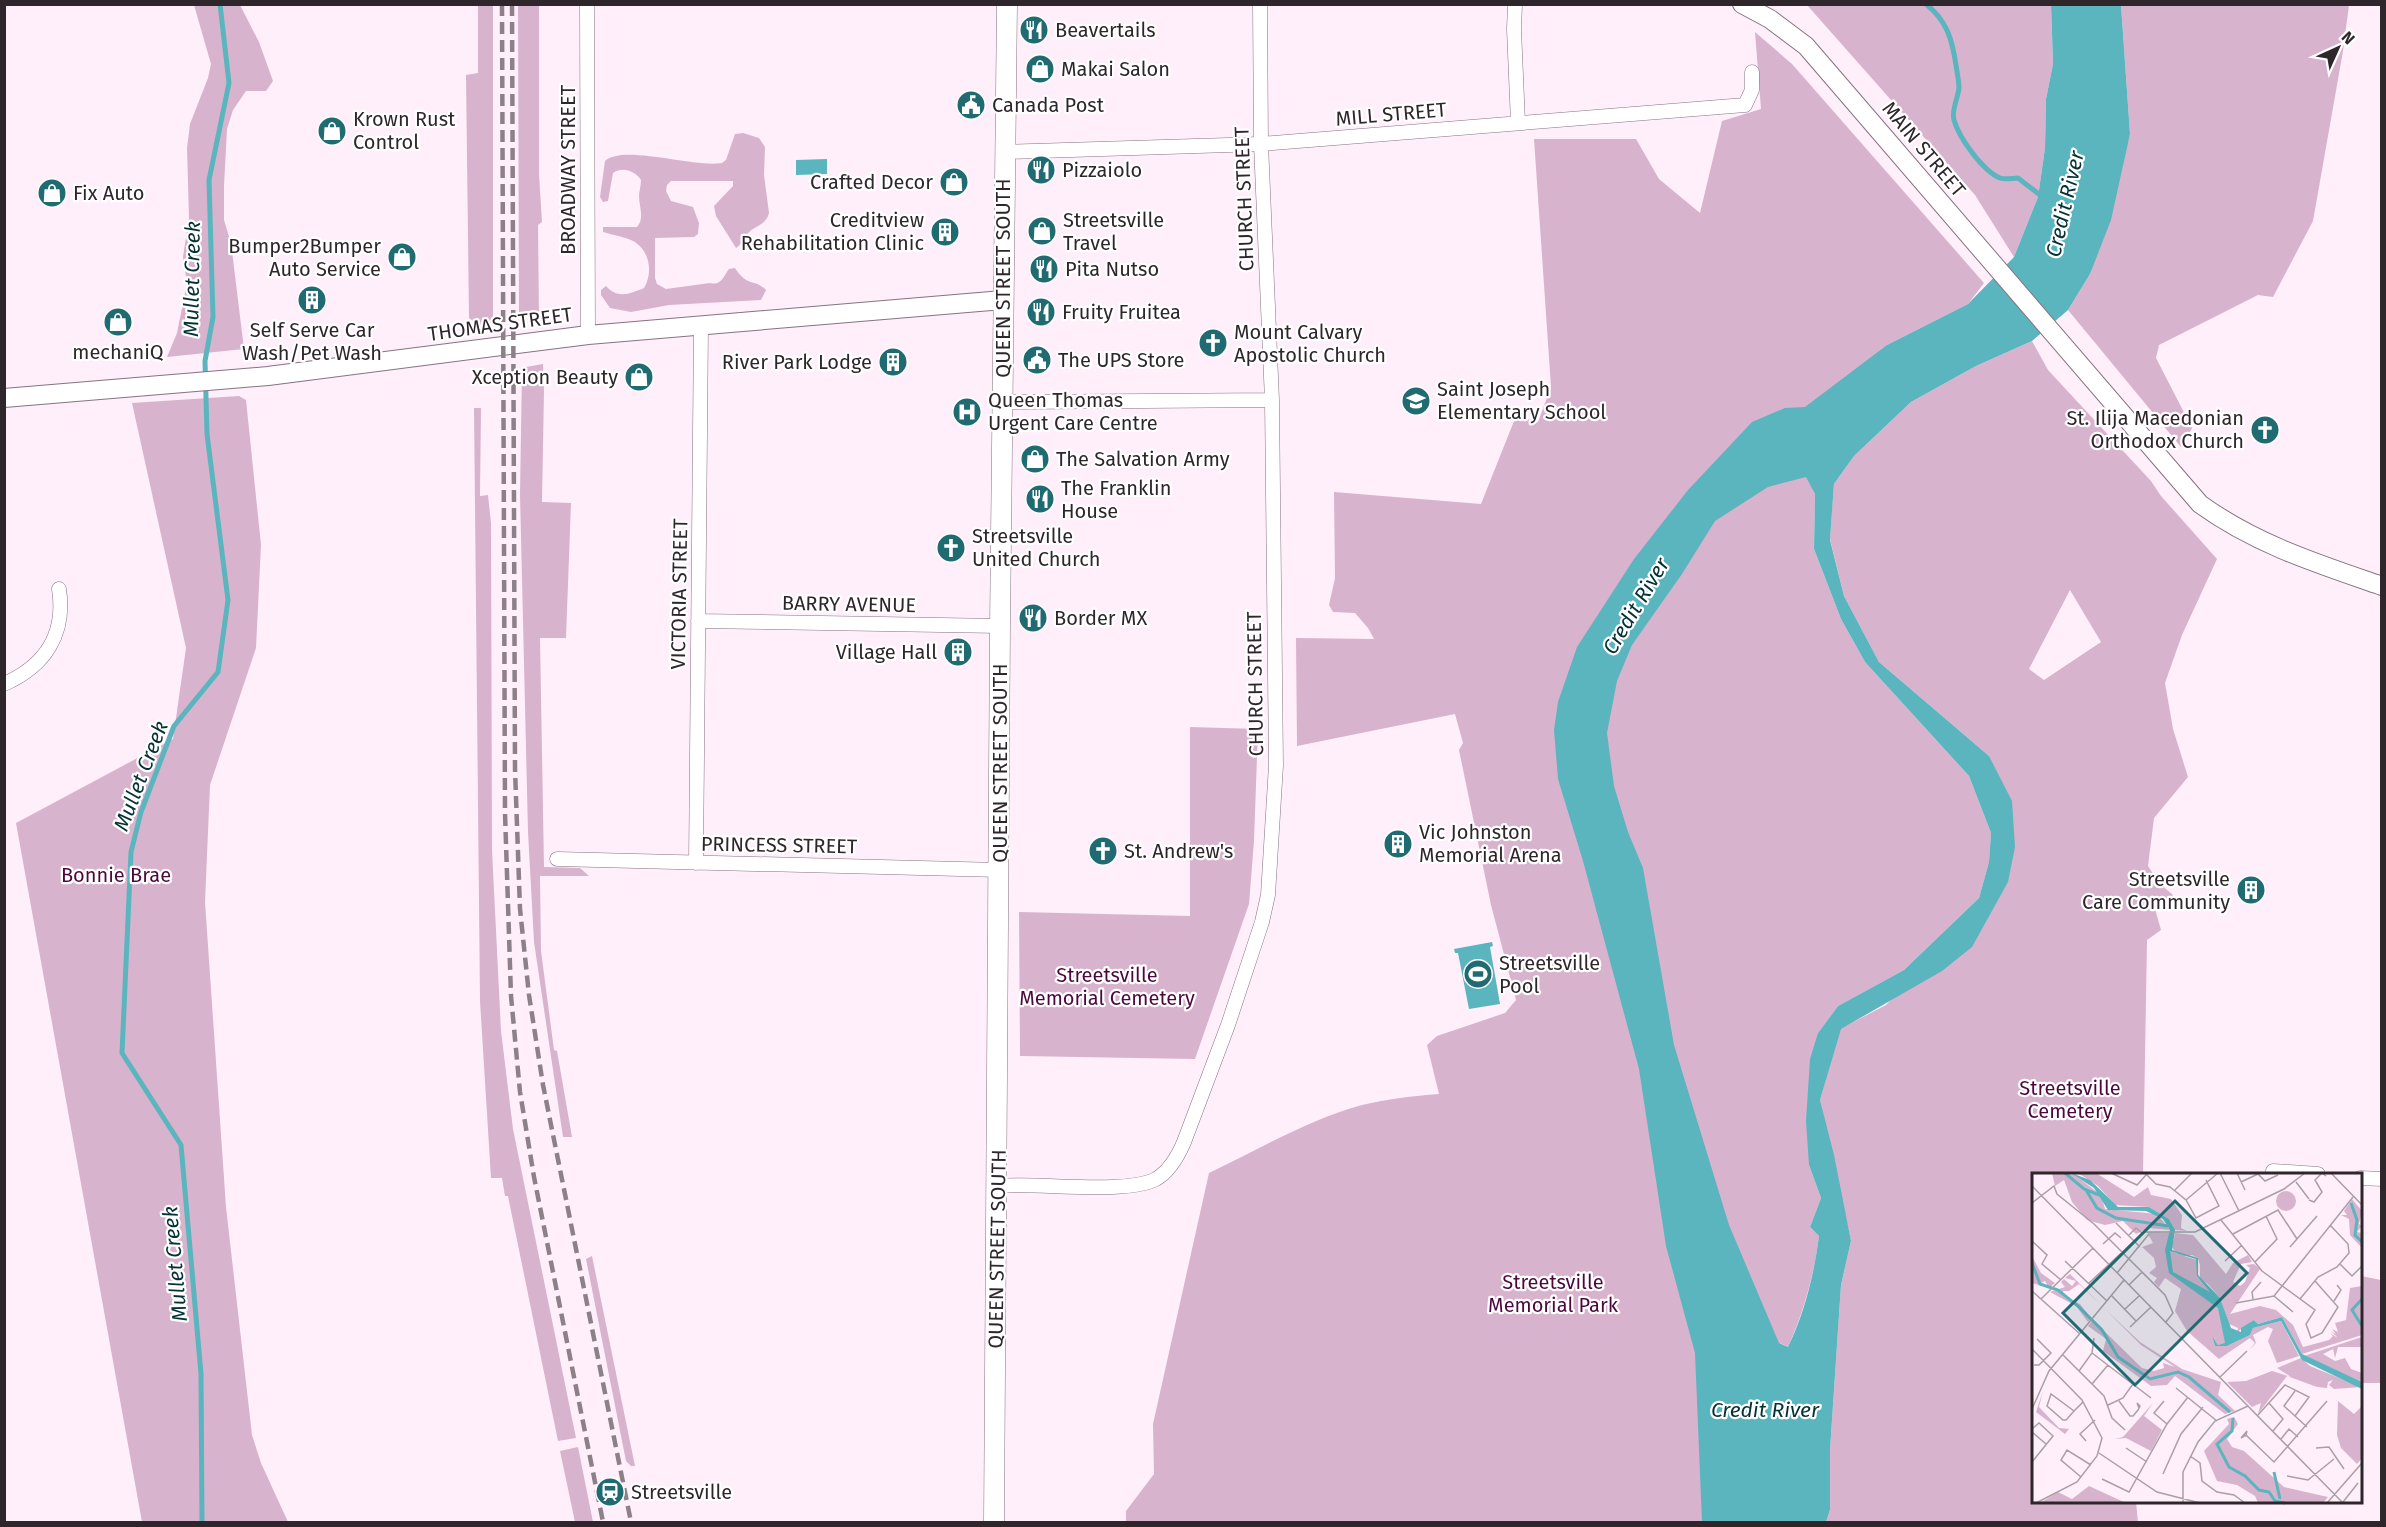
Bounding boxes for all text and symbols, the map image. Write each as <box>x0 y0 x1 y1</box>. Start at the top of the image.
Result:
restaurant icon: Beavertails <box>1018 14 1050 46</box>
place label: Beavertails <box>1055 18 1156 42</box>
north arrow <box>2308 18 2368 78</box>
text: N <box>2338 27 2359 48</box>
shop icon: Makai Salon <box>1024 53 1056 85</box>
place label: Makai Salon <box>1061 57 1170 81</box>
street label: BROADWAY STREET <box>556 84 580 255</box>
public building icon: Canada Post <box>955 89 987 121</box>
place label: Canada Post <box>992 93 1105 117</box>
street label: MILL STREET <box>1335 97 1448 131</box>
street label: MAIN STREET <box>1877 97 1971 202</box>
place label: Krown Rust Control <box>353 107 456 154</box>
shop icon: Krown Rust Control <box>316 115 348 147</box>
street label: CHURCH STREET <box>1229 126 1259 272</box>
water label: Credit River <box>2040 148 2090 260</box>
restaurant icon: Pizzaiolo <box>1025 154 1057 186</box>
place label: Pizzaiolo <box>1062 158 1142 182</box>
shop icon: Crafted Decor <box>938 166 970 198</box>
place label: Crafted Decor <box>810 170 933 194</box>
shop icon: Fix Auto <box>36 177 68 209</box>
street label: QUEEN STREET SOUTH <box>991 178 1015 378</box>
place label: Fix Auto <box>73 181 144 205</box>
place label: Creditview Rehabilitation Clinic <box>741 208 924 255</box>
place label: Streetsville Travel <box>1063 208 1164 255</box>
shop icon: Streetsville Travel <box>1026 215 1058 247</box>
building icon: Creditview Rehabilitation Clinic <box>929 216 961 248</box>
water label: Mullet Creek <box>178 221 206 337</box>
place label: Bumper2Bumper Auto Service <box>228 234 381 281</box>
shop icon: Bumper2Bumper Auto Service <box>386 241 418 273</box>
restaurant icon: Pita Nutso <box>1028 253 1060 285</box>
place label: Pita Nutso <box>1065 257 1159 281</box>
building icon: Self Serve Car Wash/Pet Wash <box>296 284 328 316</box>
restaurant icon: Fruity Fruitea <box>1025 296 1057 328</box>
place label: Fruity Fruitea <box>1062 300 1181 324</box>
street label: THOMAS STREET <box>426 302 574 346</box>
shop icon: mechaniQ <box>102 306 134 338</box>
place label: Self Serve Car Wash/Pet Wash <box>242 318 382 365</box>
place label: Mount Calvary Apostolic Church <box>1234 320 1386 367</box>
church icon: Mount Calvary Apostolic Church <box>1197 327 1229 359</box>
place label: mechaniQ <box>72 340 164 364</box>
public building icon: The UPS Store <box>1021 344 1053 376</box>
building icon: River Park Lodge <box>877 346 909 378</box>
place label: The UPS Store <box>1058 348 1184 372</box>
place label: River Park Lodge <box>722 350 872 374</box>
shop icon: Xception Beauty <box>623 361 655 393</box>
place label: Xception Beauty <box>472 365 618 389</box>
place label: Saint Joseph Elementary School <box>1437 377 1606 424</box>
school or university icon: Saint Joseph Elementary School <box>1400 385 1432 417</box>
place label: Queen Thomas Urgent Care Centre <box>988 388 1158 435</box>
hospital icon: Queen Thomas Urgent Care Centre <box>951 396 983 428</box>
place label: St. Ilija Macedonian Orthodox Church <box>2066 406 2244 453</box>
church icon: St. Ilija Macedonian Orthodox Church <box>2249 414 2281 446</box>
shop icon: The Salvation Army <box>1019 443 1051 475</box>
place label: The Salvation Army <box>1056 447 1230 471</box>
place label: The Franklin House <box>1061 476 1171 523</box>
restaurant icon: The Franklin House <box>1024 483 1056 515</box>
street label: VICTORIA STREET <box>666 518 692 670</box>
place label: Streetsville United Church <box>972 524 1100 571</box>
church icon: Streetsville United Church <box>935 532 967 564</box>
water label: Credit River <box>1597 552 1675 659</box>
street label: BARRY AVENUE <box>782 591 916 617</box>
restaurant icon: Border MX <box>1017 602 1049 634</box>
place label: Border MX <box>1054 606 1147 630</box>
street label: CHURCH STREET <box>1242 611 1268 757</box>
building icon: Village Hall <box>942 636 974 668</box>
place label: Village Hall <box>836 640 937 664</box>
street label: QUEEN STREET SOUTH <box>988 663 1012 863</box>
water label: Mullet Creek <box>108 717 174 835</box>
place label: Vic Johnston Memorial Arena <box>1419 820 1562 867</box>
building icon: Vic Johnston Memorial Arena <box>1382 828 1414 860</box>
street label: PRINCESS STREET <box>701 832 858 858</box>
church icon: St. Andrew's <box>1087 835 1119 867</box>
place label: St. Andrew's <box>1124 839 1233 863</box>
park label: Bonnie Brae <box>61 863 171 887</box>
place label: Streetsville Care Community <box>2082 867 2230 914</box>
building icon: Streetsville Care Community <box>2235 874 2267 906</box>
place label: Streetsville Pool <box>1499 951 1600 998</box>
sports icon: Streetsville Pool <box>1462 958 1494 990</box>
park label: Streetsville Memorial Cemetery <box>1019 963 1195 1010</box>
park label: Streetsville Cemetery <box>2019 1076 2121 1123</box>
street label: QUEEN STREET SOUTH <box>983 1149 1011 1349</box>
inset map <box>2032 1173 2362 1503</box>
water label: Mullet Creek <box>157 1205 193 1323</box>
park label: Streetsville Memorial Park <box>1488 1270 1619 1317</box>
water label: Credit River <box>1711 1397 1820 1423</box>
station icon: Streetsville <box>594 1476 626 1508</box>
place label: Streetsville <box>631 1480 732 1504</box>

